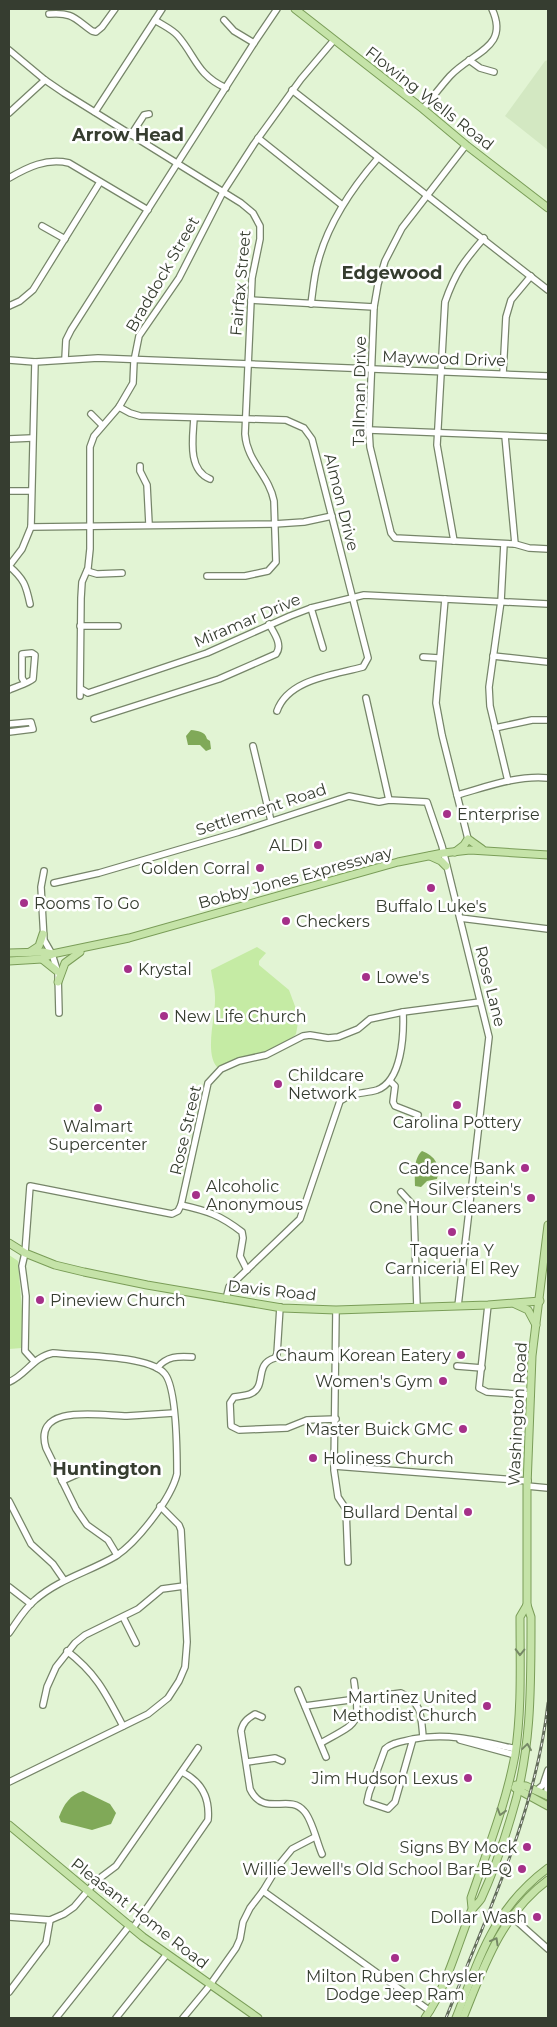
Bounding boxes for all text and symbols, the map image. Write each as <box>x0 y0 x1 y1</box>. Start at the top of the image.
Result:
street label: Flowing Wells Road <box>362 42 498 154</box>
district label: Arrow Head <box>71 124 184 146</box>
street label: Braddock Street <box>122 213 203 335</box>
street label: Fairfax Street <box>226 229 255 337</box>
district label: Edgewood <box>342 262 442 284</box>
street label: Tallman Drive <box>349 336 370 446</box>
street label: Maywood Drive <box>382 347 506 370</box>
street label: Almon Drive <box>320 451 363 553</box>
street label: Miramar Drive <box>191 589 303 651</box>
street label: Settlement Road <box>193 779 329 840</box>
place label: Enterprise <box>457 805 540 824</box>
marker: Enterprise <box>441 808 453 820</box>
place label: ALDI <box>269 836 308 855</box>
marker: ALDI <box>312 839 324 851</box>
street label: Bobby Jones Expressway <box>196 842 394 913</box>
place label: Golden Corral <box>141 859 250 878</box>
marker: Golden Corral <box>254 862 266 874</box>
marker: Buffalo Luke's <box>425 882 437 894</box>
place label: Rooms To Go <box>34 894 140 913</box>
marker: Rooms To Go <box>18 897 30 909</box>
place label: Buffalo Luke's <box>375 897 487 916</box>
place label: Checkers <box>296 912 370 931</box>
marker: Checkers <box>280 915 292 927</box>
street label: Rose Lane <box>471 944 510 1028</box>
place label: Krystal <box>138 960 192 979</box>
marker: Krystal <box>122 963 134 975</box>
place label: Lowe's <box>376 968 429 987</box>
marker: Lowe's <box>360 971 372 983</box>
place label: New Life Church <box>174 1007 306 1026</box>
marker: New Life Church <box>158 1010 170 1022</box>
place label: Childcare Network <box>288 1066 364 1103</box>
marker: Childcare Network <box>272 1078 284 1090</box>
street label: Rose Street <box>166 1083 205 1177</box>
marker: Carolina Pottery <box>451 1099 463 1111</box>
marker: Walmart Supercenter <box>92 1102 104 1114</box>
place label: Carolina Pottery <box>393 1113 522 1132</box>
place label: Walmart Supercenter <box>49 1117 147 1154</box>
place label: Cadence Bank <box>398 1159 515 1178</box>
marker: Cadence Bank <box>519 1162 531 1174</box>
place label: Alcoholic Anonymous <box>206 1177 303 1214</box>
place label: Silverstein's One Hour Cleaners <box>369 1180 521 1217</box>
marker: Alcoholic Anonymous <box>190 1189 202 1201</box>
marker: Silverstein's One Hour Cleaners <box>525 1192 537 1204</box>
marker: Taqueria Y Carniceria El Rey <box>446 1226 458 1238</box>
place label: Taqueria Y Carniceria El Rey <box>385 1241 519 1278</box>
street label: Davis Road <box>227 1276 317 1305</box>
place label: Pineview Church <box>50 1291 186 1310</box>
marker: Pineview Church <box>34 1294 46 1306</box>
street label: Washington Road <box>504 1342 531 1486</box>
place label: Chaum Korean Eatery <box>276 1346 451 1365</box>
marker: Chaum Korean Eatery <box>455 1349 467 1361</box>
place label: Women's Gym <box>315 1372 433 1391</box>
marker: Women's Gym <box>437 1375 449 1387</box>
place label: Master Buick GMC <box>305 1420 453 1439</box>
marker: Master Buick GMC <box>457 1423 469 1435</box>
place label: Holiness Church <box>323 1449 454 1468</box>
marker: Holiness Church <box>307 1452 319 1464</box>
district label: Huntington <box>52 1458 162 1480</box>
place label: Bullard Dental <box>342 1503 458 1522</box>
marker: Bullard Dental <box>462 1506 474 1518</box>
one-way arrow <box>515 1648 525 1656</box>
place label: Martinez United Methodist Church <box>332 1688 477 1725</box>
marker: Martinez United Methodist Church <box>481 1700 493 1712</box>
one-way arrow <box>521 1743 532 1751</box>
place label: Jim Hudson Lexus <box>310 1769 458 1788</box>
marker: Jim Hudson Lexus <box>462 1772 474 1784</box>
one-way arrow <box>496 1808 506 1816</box>
place label: Signs BY Mock <box>400 1838 517 1857</box>
marker: Signs BY Mock <box>521 1841 533 1853</box>
street label: Pleasant Home Road <box>67 1854 212 1973</box>
place label: Willie Jewell's Old School Bar-B-Q <box>242 1860 513 1879</box>
marker: Willie Jewell's Old School Bar-B-Q <box>516 1863 528 1875</box>
place label: Dollar Wash <box>430 1908 527 1927</box>
marker: Dollar Wash <box>531 1911 543 1923</box>
one-way arrow <box>489 1937 499 1946</box>
marker: Milton Ruben Chrysler Dodge Jeep Ram <box>389 1952 401 1964</box>
place label: Milton Ruben Chrysler Dodge Jeep Ram <box>306 1967 484 2004</box>

